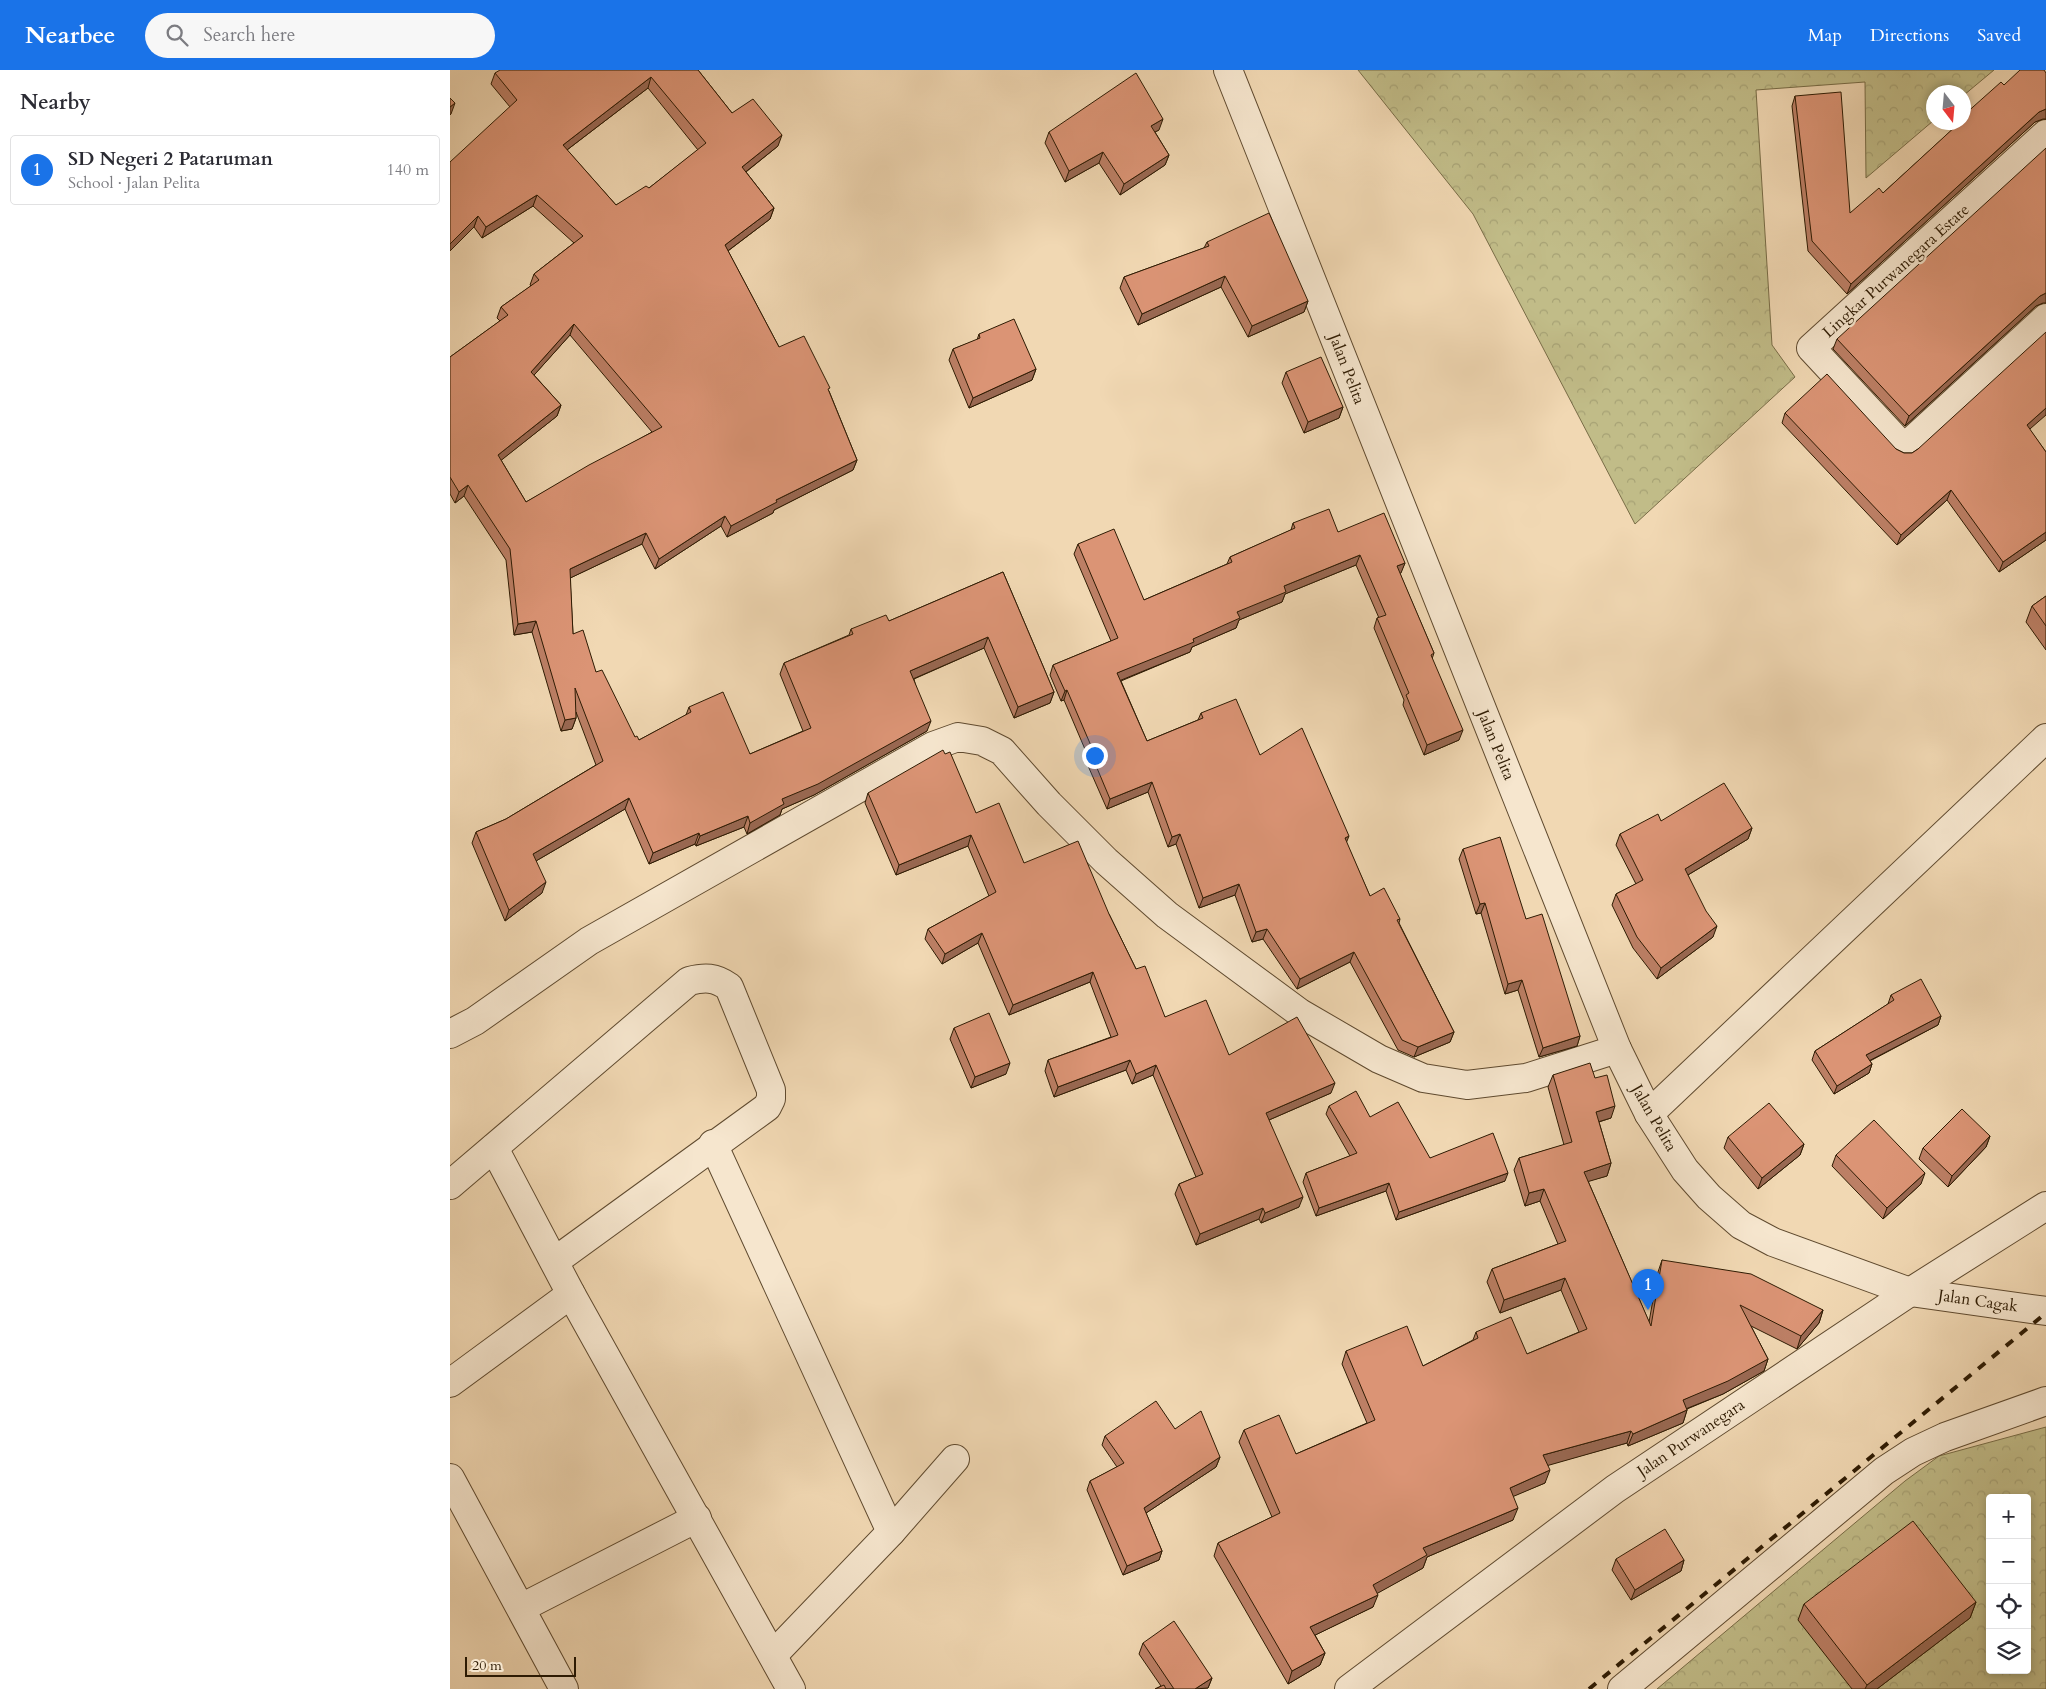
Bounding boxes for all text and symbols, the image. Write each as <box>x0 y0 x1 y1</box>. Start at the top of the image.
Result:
search box <box>145 13 495 58</box>
text: Nearbee <box>25 19 115 52</box>
icon: search <box>163 21 191 49</box>
text: Search here <box>203 22 295 48</box>
text: Map <box>1808 23 1842 48</box>
text: Directions <box>1870 23 1949 48</box>
text: Saved <box>1977 23 2021 48</box>
north arrow <box>1926 85 1971 130</box>
text: Nearby <box>20 88 91 117</box>
text: SD Negeri 2 Pataruman <box>68 146 273 172</box>
text: 1 <box>33 159 41 181</box>
text: 140 m <box>387 159 429 181</box>
text: School · Jalan Pelita <box>68 172 200 194</box>
street label: Lingkar Purwanegara Estate <box>1818 199 1974 343</box>
street label: Jalan Pelita <box>1323 329 1371 408</box>
street label: Jalan Pelita <box>1471 705 1520 783</box>
your location <box>1082 743 1108 769</box>
street label: Jalan Pelita <box>1625 1079 1682 1156</box>
pin: 1 <box>1632 1269 1664 1310</box>
street label: Jalan Cagak <box>1935 1284 2020 1318</box>
street label: Jalan Purwanegara <box>1631 1394 1749 1483</box>
map controls <box>1986 1494 2031 1674</box>
button: + <box>1986 1494 2031 1539</box>
button: − <box>1986 1539 2031 1584</box>
button: locate <box>1986 1584 2031 1629</box>
button: layers <box>1986 1629 2031 1674</box>
scale bar <box>465 1654 576 1677</box>
text: 20 m <box>472 1656 502 1675</box>

